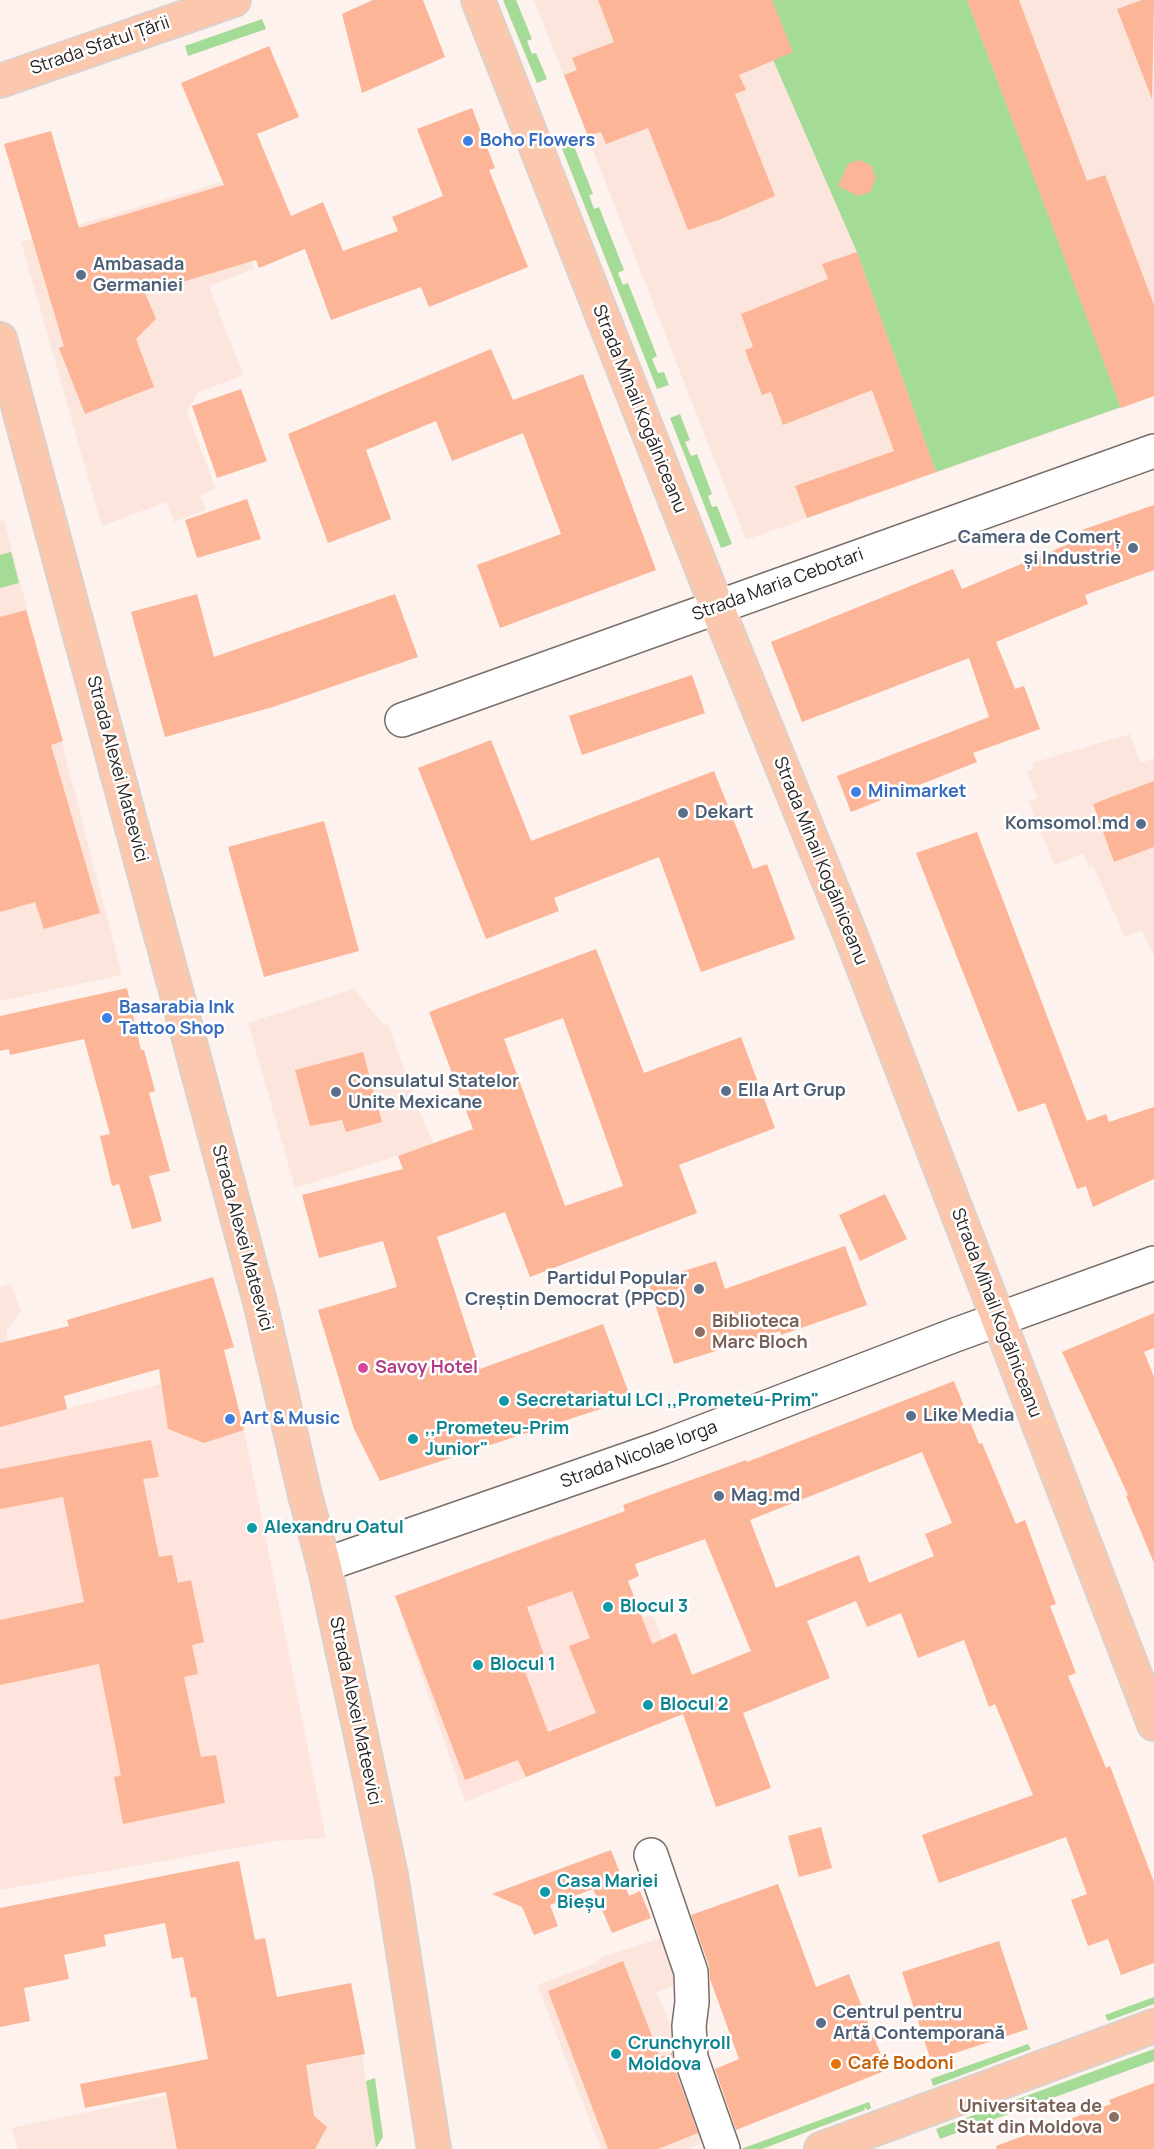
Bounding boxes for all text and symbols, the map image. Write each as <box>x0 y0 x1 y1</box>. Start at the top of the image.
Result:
street label: Strada Sfatul Țării <box>27 12 173 80</box>
place label: Boho Flowers <box>480 130 595 152</box>
marker: Boho Flowers <box>461 134 475 148</box>
place label: Ambasada Germaniei <box>93 254 184 296</box>
marker: Ambasada Germaniei <box>74 268 88 282</box>
street label: Strada Mihail Kogălniceanu <box>587 302 691 516</box>
place label: Camera de Comerț și Industrie <box>958 527 1121 570</box>
marker: Camera de Comerț și Industrie <box>1126 541 1140 555</box>
street label: Strada Maria Cebotari <box>689 544 867 626</box>
street label: Strada Alexei Mateevici <box>82 674 152 864</box>
street label: Strada Mihail Kogălniceanu <box>768 754 872 968</box>
place label: Minimarket <box>868 781 967 803</box>
marker: Minimarket <box>849 785 863 799</box>
place label: Dekart <box>695 802 753 824</box>
marker: Dekart <box>676 806 690 820</box>
place label: Komsomol.md <box>1005 813 1129 835</box>
marker: Komsomol.md <box>1134 817 1148 831</box>
place label: Basarabia Ink Tattoo Shop <box>119 997 234 1040</box>
marker: Basarabia Ink Tattoo Shop <box>100 1011 114 1025</box>
place label: Consulatul Statelor Unite Mexicane <box>348 1071 519 1114</box>
place label: Ella Art Grup <box>738 1080 846 1102</box>
marker: Ella Art Grup <box>719 1084 733 1098</box>
marker: Consulatul Statelor Unite Mexicane <box>329 1085 343 1099</box>
street label: Strada Alexei Mateevici <box>207 1143 277 1333</box>
street label: Strada Mihail Kogălniceanu <box>946 1205 1046 1421</box>
place label: Partidul Popular Creștin Democrat (PPCD) <box>465 1268 687 1310</box>
marker: Partidul Popular Creștin Democrat (PPCD) <box>692 1282 706 1296</box>
place label: Biblioteca Marc Bloch <box>712 1311 808 1354</box>
marker: Biblioteca Marc Bloch <box>693 1325 707 1339</box>
place label: Savoy Hotel <box>375 1357 478 1379</box>
marker: Savoy Hotel <box>356 1361 370 1375</box>
place label: Secretariatul LCI ,,Prometeu-Prim" <box>516 1390 819 1412</box>
marker: Secretariatul LCI ,,Prometeu-Prim" <box>497 1394 511 1408</box>
place label: Like Media <box>923 1405 1014 1427</box>
place label: Art & Music <box>242 1408 340 1430</box>
marker: Like Media <box>904 1409 918 1423</box>
marker: Art & Music <box>223 1412 237 1426</box>
street label: Strada Nicolae Iorga <box>558 1417 720 1493</box>
place label: ,,Prometeu-Prim Junior" <box>425 1418 569 1460</box>
marker: ,,Prometeu-Prim Junior" <box>406 1432 420 1446</box>
place label: Mag.md <box>731 1485 800 1507</box>
marker: Mag.md <box>712 1489 726 1503</box>
place label: Alexandru Oatul <box>264 1517 404 1539</box>
marker: Alexandru Oatul <box>245 1521 259 1535</box>
place label: Blocul 3 <box>620 1596 688 1618</box>
marker: Blocul 3 <box>601 1600 615 1614</box>
street label: Strada Alexei Mateevici <box>324 1615 386 1807</box>
place label: Blocul 1 <box>490 1654 556 1676</box>
marker: Blocul 1 <box>471 1658 485 1672</box>
place label: Blocul 2 <box>660 1694 729 1716</box>
marker: Blocul 2 <box>641 1698 655 1712</box>
place label: Casa Mariei Bieșu <box>557 1871 658 1914</box>
marker: Casa Mariei Bieșu <box>538 1885 552 1899</box>
place label: Centrul pentru Artă Contemporană <box>833 2002 1005 2044</box>
marker: Centrul pentru Artă Contemporană <box>814 2016 828 2030</box>
place label: Crunchyroll Moldova <box>628 2033 731 2076</box>
marker: Crunchyroll Moldova <box>609 2047 623 2061</box>
place label: Café Bodoni <box>848 2053 954 2075</box>
marker: Café Bodoni <box>829 2057 843 2071</box>
place label: Universitatea de Stat din Moldova <box>956 2096 1102 2138</box>
marker: Universitatea de Stat din Moldova <box>1107 2110 1121 2124</box>

